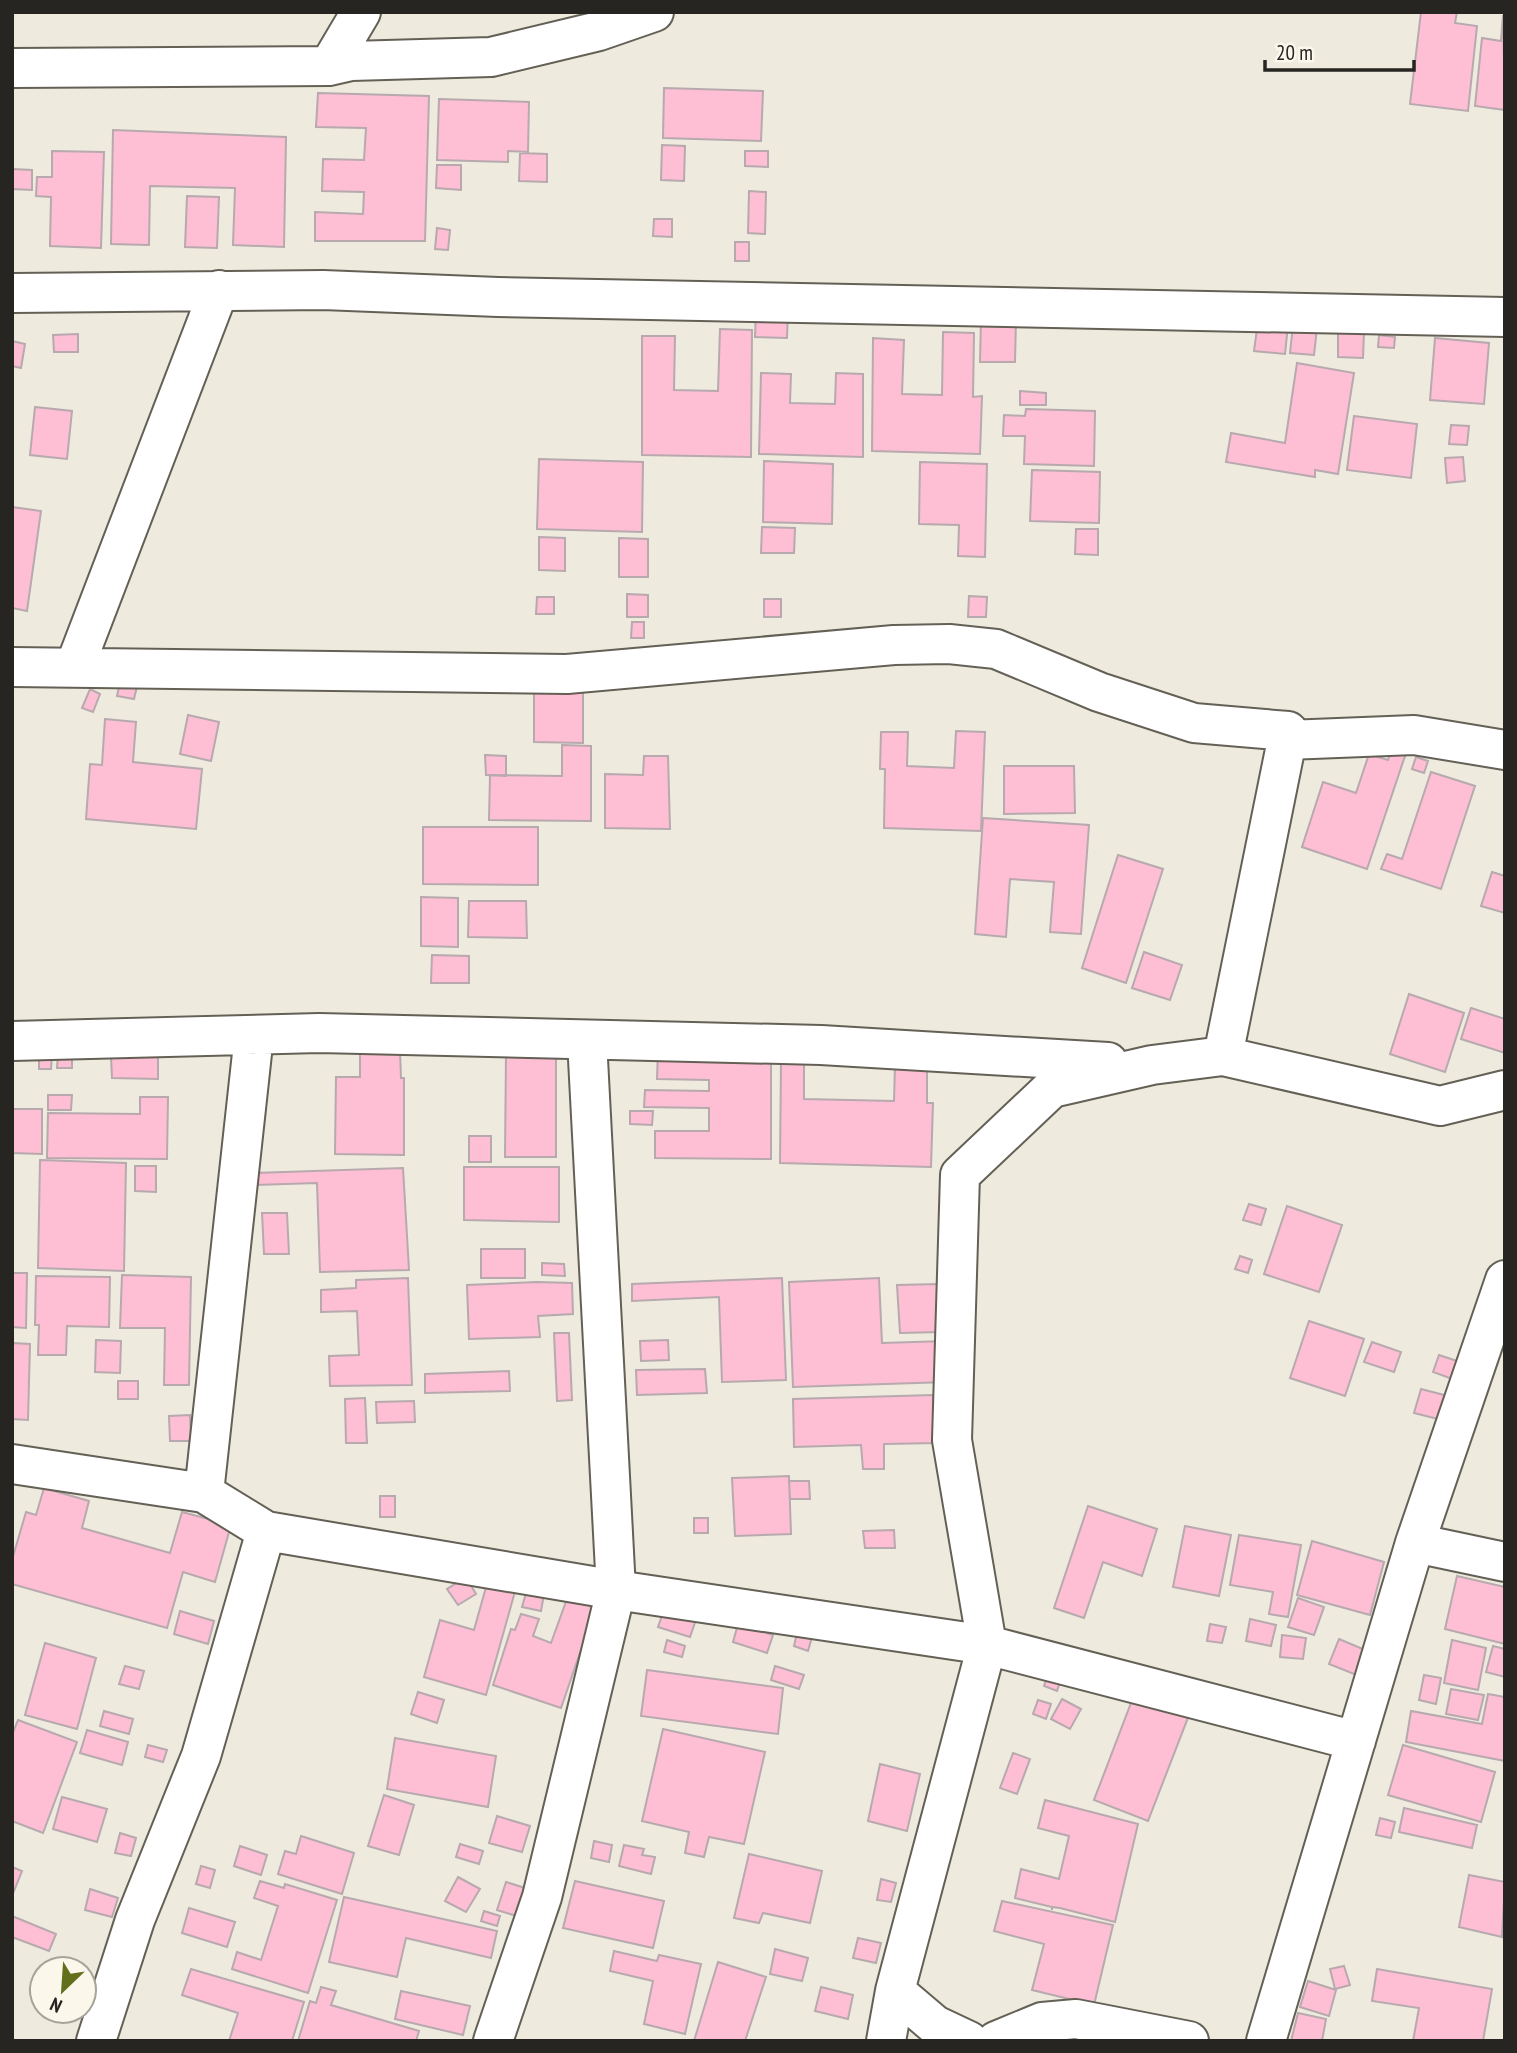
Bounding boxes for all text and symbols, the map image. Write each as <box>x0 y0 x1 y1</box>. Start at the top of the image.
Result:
scale bar <box>1265 28 1414 72</box>
text: 20 m <box>1276 39 1313 66</box>
north arrow <box>28 1955 98 2025</box>
text: N <box>46 1992 66 2018</box>

